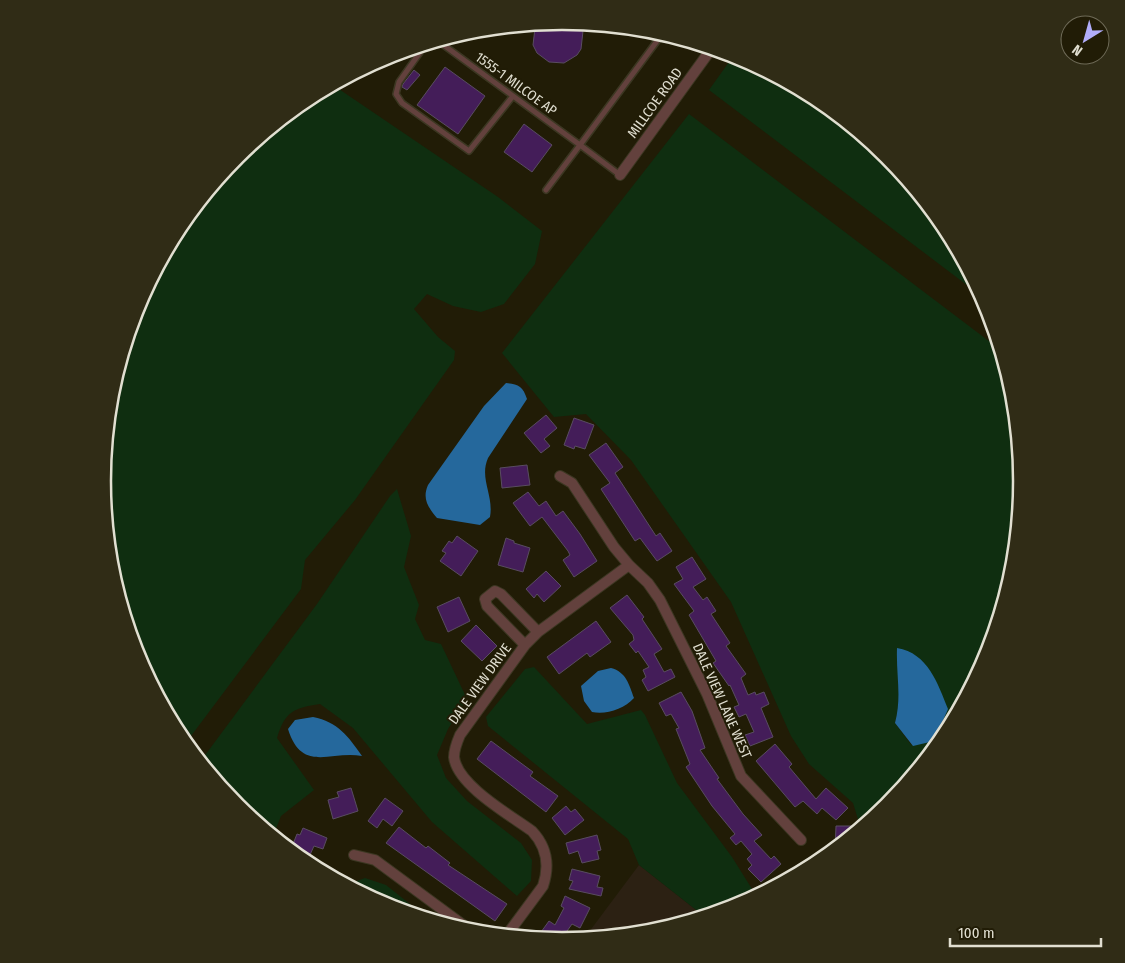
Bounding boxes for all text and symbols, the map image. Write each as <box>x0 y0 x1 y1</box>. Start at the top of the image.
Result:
north arrow <box>1060 15 1110 65</box>
text: N <box>1069 41 1086 59</box>
street label: 1555-1 MILCOE AP <box>472 49 560 119</box>
street label: MILLCOE ROAD <box>624 65 686 141</box>
street label: DALE VIEW DRIVE <box>445 640 515 728</box>
street label: DALE VIEW LANE WEST <box>689 641 755 762</box>
scale bar <box>950 916 1101 948</box>
text: 100 m <box>958 924 995 942</box>

